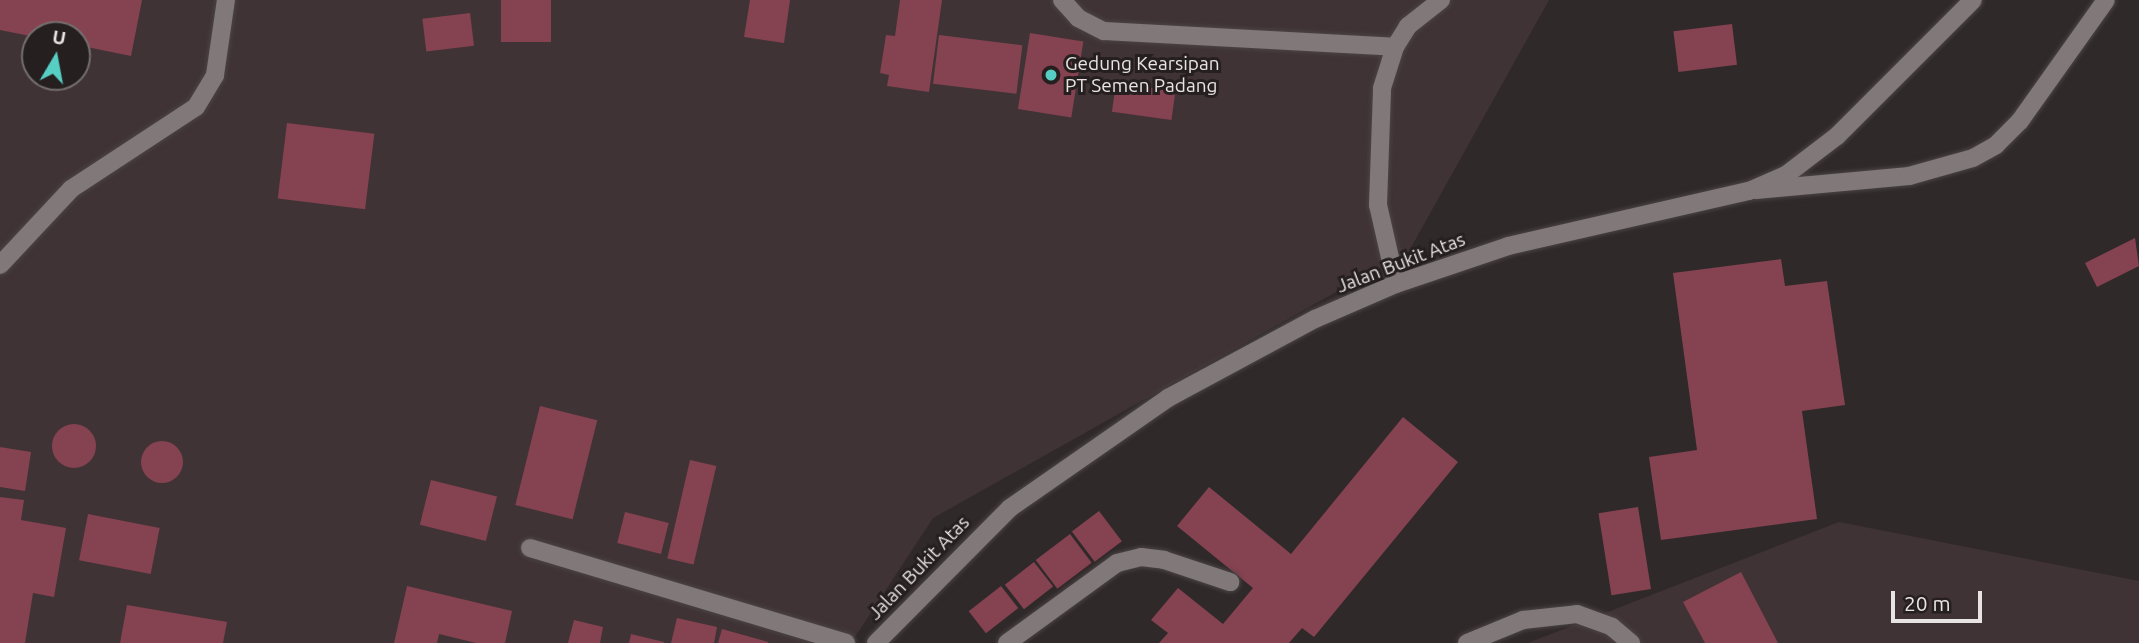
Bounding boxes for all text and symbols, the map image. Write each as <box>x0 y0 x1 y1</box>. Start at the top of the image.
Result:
north arrow <box>21 21 91 91</box>
text: U <box>51 25 68 49</box>
place label: Gedung Kearsipan PT Semen Padang <box>1065 53 1220 97</box>
marker: Gedung Kearsipan PT Semen Padang <box>1043 67 1059 83</box>
street label: Jalan Bukit Atas <box>1334 228 1468 298</box>
street label: Jalan Bukit Atas <box>864 511 974 625</box>
scale bar <box>1894 576 1985 620</box>
text: 20 m <box>1904 591 1951 615</box>

